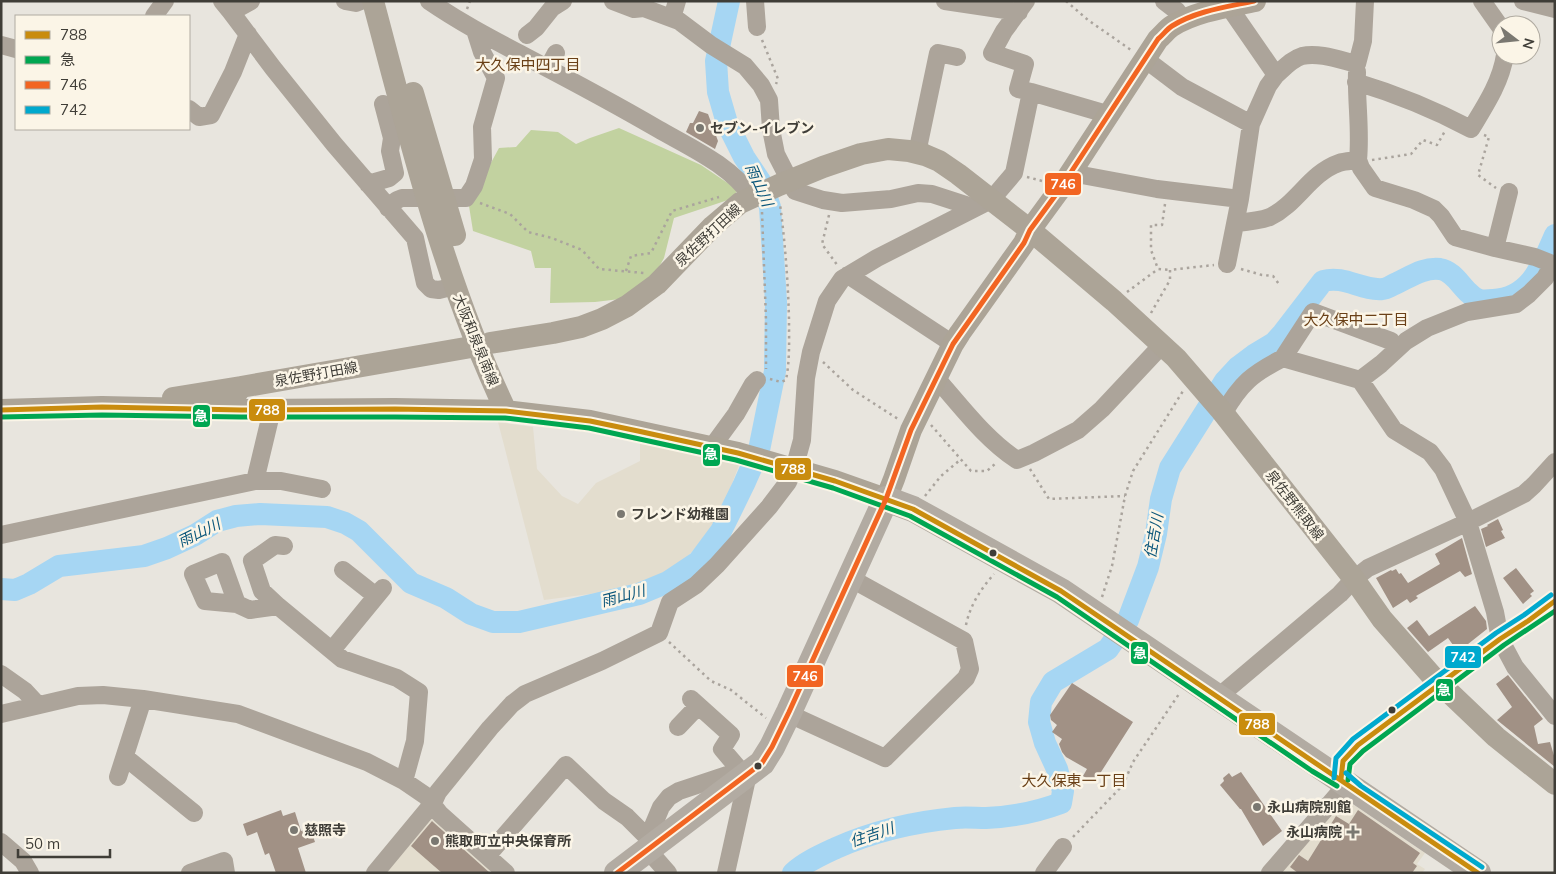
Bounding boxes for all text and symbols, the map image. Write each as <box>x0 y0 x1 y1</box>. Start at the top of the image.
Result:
legend <box>15 15 190 130</box>
north arrow <box>1491 15 1541 65</box>
text: 788 <box>60 25 87 44</box>
text: N <box>1518 36 1539 51</box>
text: 急 <box>60 50 75 69</box>
district label: 大久保中四丁目 <box>475 55 581 74</box>
text: 746 <box>60 75 87 94</box>
text: 742 <box>60 100 87 119</box>
place label: セブン-イレブン <box>710 119 814 137</box>
marker: セブン-イレブン <box>694 122 706 134</box>
water label: 雨山川 <box>742 160 778 211</box>
line badge: 746 <box>1044 172 1082 196</box>
text: 746 <box>1050 175 1076 193</box>
street label: 泉佐野打田線 <box>671 200 745 270</box>
street label: 大阪和泉泉南線 <box>449 291 503 389</box>
district label: 大久保中二丁目 <box>1303 310 1409 329</box>
street label: 泉佐野打田線 <box>273 358 359 390</box>
line badge: 788 <box>248 398 286 422</box>
text: 788 <box>254 401 280 419</box>
line badge: 急 <box>192 404 211 428</box>
text: 急 <box>194 407 208 425</box>
line badge: 急 <box>702 443 721 467</box>
text: 急 <box>704 445 718 463</box>
line badge: 788 <box>774 457 812 481</box>
text: 788 <box>780 460 806 478</box>
street label: 泉佐野熊取線 <box>1262 466 1328 544</box>
place label: フレンド幼稚園 <box>631 505 729 523</box>
marker: フレンド幼稚園 <box>615 508 627 520</box>
water label: 住吉川 <box>1140 510 1167 560</box>
water label: 雨山川 <box>174 513 225 551</box>
unlabelled marker <box>988 548 998 558</box>
water label: 雨山川 <box>599 580 649 611</box>
line badge: 急 <box>1130 641 1149 665</box>
text: 急 <box>1133 644 1147 662</box>
line badge: 742 <box>1444 645 1482 669</box>
text: 742 <box>1450 648 1476 666</box>
line badge: 746 <box>786 664 824 688</box>
text: 746 <box>792 667 818 685</box>
line badge: 急 <box>1435 678 1454 702</box>
text: 急 <box>1437 681 1451 699</box>
unlabelled marker <box>1387 705 1397 715</box>
line badge: 788 <box>1238 712 1276 736</box>
text: 788 <box>1244 715 1270 733</box>
unlabelled marker <box>753 761 763 771</box>
district label: 大久保東一丁目 <box>1021 771 1127 790</box>
place label: 永山病院別館 <box>1267 798 1351 816</box>
marker: 永山病院別館 <box>1251 801 1263 813</box>
water label: 住吉川 <box>847 818 898 851</box>
place label: 慈照寺 <box>304 821 346 839</box>
place label: 永山病院 <box>1286 823 1342 841</box>
marker: 慈照寺 <box>288 824 300 836</box>
marker: 永山病院 <box>1346 825 1360 839</box>
scale bar <box>18 826 110 858</box>
place label: 熊取町立中央保育所 <box>445 832 571 850</box>
text: 50 m <box>25 834 60 853</box>
marker: 熊取町立中央保育所 <box>429 835 441 847</box>

